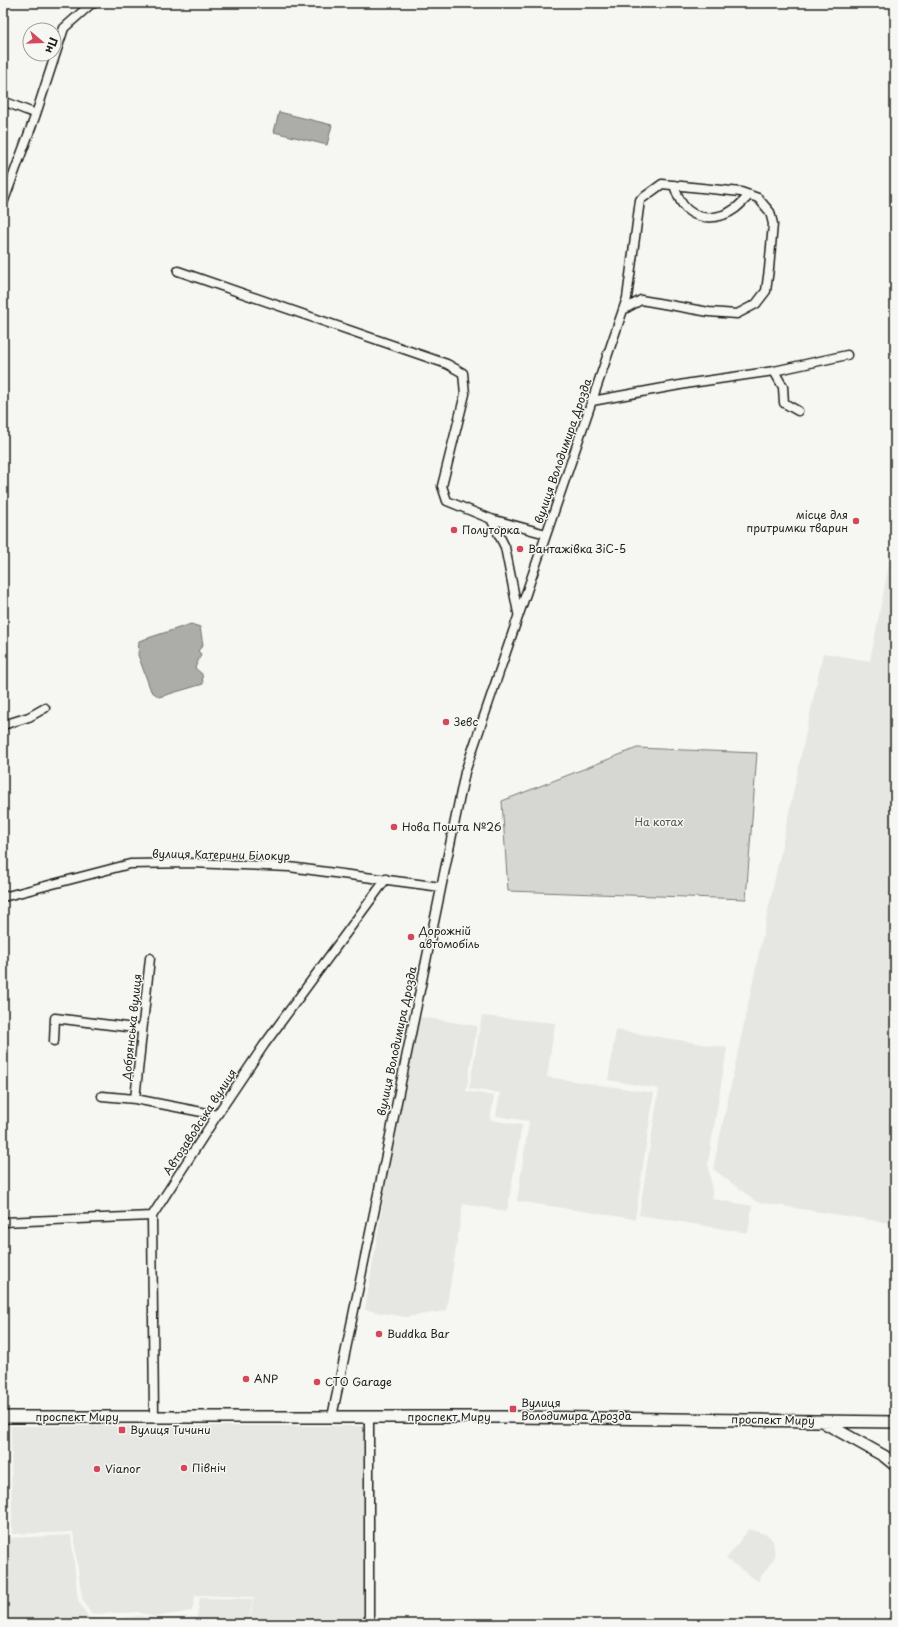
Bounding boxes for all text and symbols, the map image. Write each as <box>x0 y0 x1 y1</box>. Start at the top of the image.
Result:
north arrow <box>22 22 62 62</box>
text: Пн <box>41 35 63 56</box>
street label: вулиця Володимира Дрозда <box>530 376 595 526</box>
place label: місце для притримки тварин <box>746 506 848 536</box>
marker: місце для притримки тварин <box>851 516 861 526</box>
place label: Полуторка <box>462 521 520 538</box>
marker: Полуторка <box>449 525 459 535</box>
place label: Вантажівка ЗіС-5 <box>528 540 626 557</box>
marker: Вантажівка ЗіС-5 <box>515 544 525 554</box>
place label: Зевс <box>454 713 478 730</box>
marker: Зевс <box>441 717 451 727</box>
park label: На котах <box>635 813 683 830</box>
place label: Нова Пошта №26 <box>402 818 501 835</box>
marker: Нова Пошта №26 <box>389 822 399 832</box>
street label: вулиця Катерини Білокур <box>152 845 290 864</box>
place label: Дорожній автомобіль <box>418 922 480 952</box>
marker: Дорожній автомобіль <box>406 932 416 942</box>
street label: вулиця Володимира Дрозда <box>372 964 421 1117</box>
street label: Добрянська вулиця <box>117 973 146 1082</box>
street label: Автозаводська вулиця <box>159 1065 240 1178</box>
place label: Buddka Bar <box>387 1325 450 1342</box>
marker: Buddka Bar <box>374 1329 384 1339</box>
place label: ANP <box>254 1370 278 1387</box>
place label: СТО Garage <box>325 1373 392 1390</box>
marker: ANP <box>241 1374 251 1384</box>
marker: СТО Garage <box>312 1377 322 1387</box>
place label: Вулиця Володимира Дрозда <box>521 1394 632 1424</box>
marker: Вулиця Володимира Дрозда <box>508 1404 518 1414</box>
street label: проспект Миру <box>35 1408 119 1425</box>
street label: проспект Миру <box>407 1408 491 1425</box>
street label: проспект Миру <box>731 1410 815 1429</box>
place label: Вулиця Тичини <box>130 1421 211 1438</box>
marker: Вулиця Тичини <box>117 1425 127 1435</box>
place label: Північ <box>192 1459 226 1476</box>
place label: Vianor <box>105 1460 141 1477</box>
marker: Північ <box>179 1463 189 1473</box>
marker: Vianor <box>92 1464 102 1474</box>

